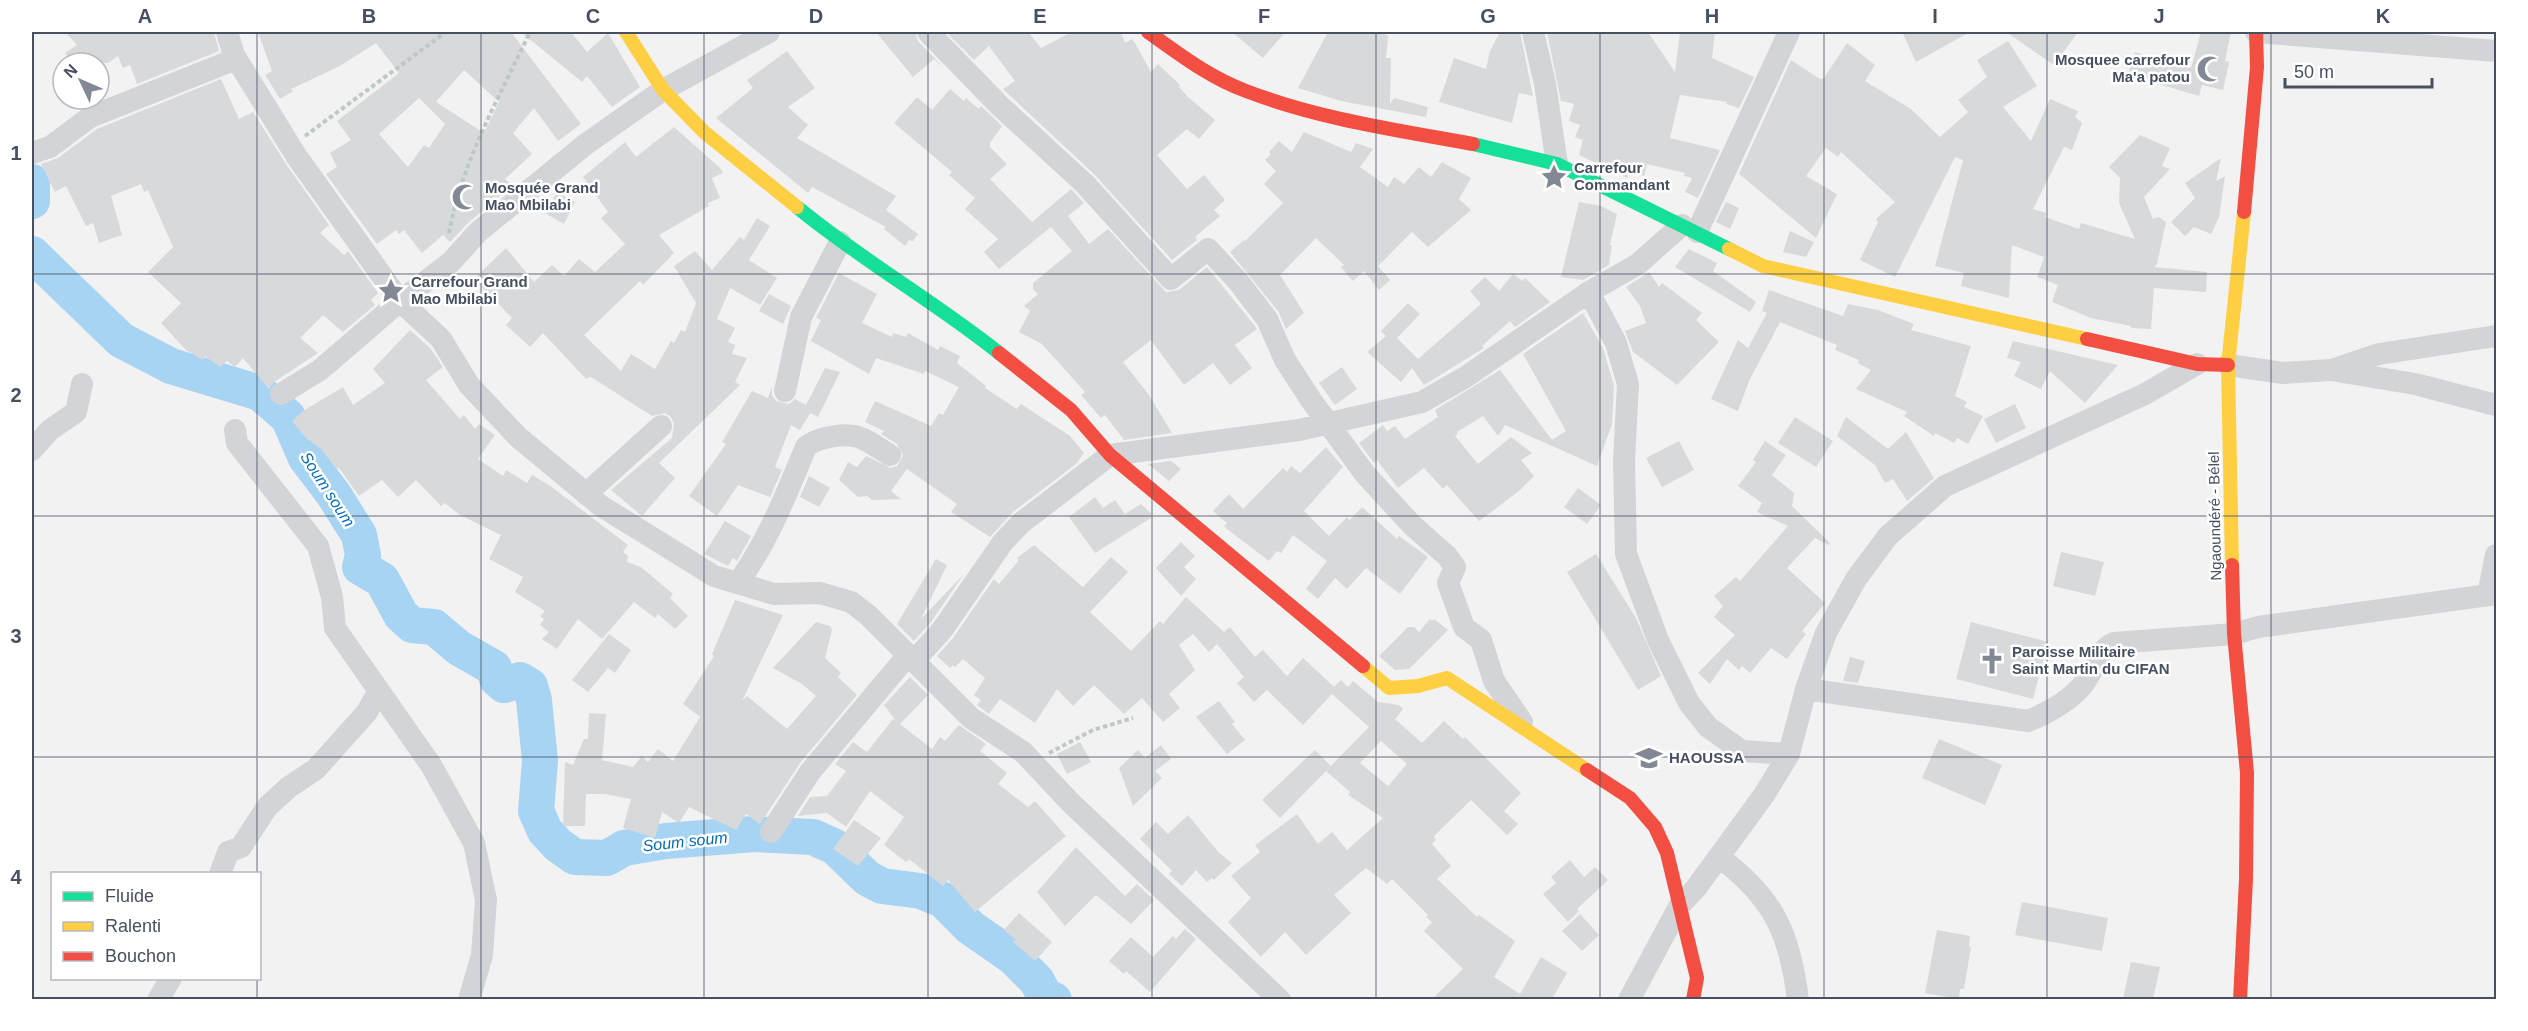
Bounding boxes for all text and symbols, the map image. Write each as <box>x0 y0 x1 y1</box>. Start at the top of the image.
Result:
text: A <box>138 5 152 27</box>
text: B <box>362 5 376 27</box>
text: C <box>586 5 600 27</box>
text: D <box>809 5 823 27</box>
text: E <box>1033 5 1047 27</box>
text: F <box>1258 5 1270 27</box>
text: G <box>1480 5 1496 27</box>
text: H <box>1705 5 1719 27</box>
text: I <box>1932 5 1938 27</box>
text: J <box>2153 5 2165 27</box>
text: K <box>2376 5 2391 27</box>
north arrow <box>51 51 111 111</box>
place label: Mosquee carrefour Ma'a patou <box>2055 51 2190 85</box>
scale bar <box>2285 51 2432 89</box>
mosque icon: Mosquee carrefour Ma'a patou <box>2195 54 2225 84</box>
text: N <box>60 61 81 81</box>
text: 50 m <box>2294 62 2334 82</box>
text: 1 <box>10 142 22 164</box>
place label: Carrefour Commandant <box>1574 159 1670 193</box>
place icon: Carrefour Commandant <box>1539 162 1569 192</box>
place label: Mosquée Grand Mao Mbilabi <box>485 179 598 213</box>
mosque icon: Mosquée Grand Mao Mbilabi <box>450 182 480 212</box>
place label: Carrefour Grand Mao Mbilabi <box>411 273 528 307</box>
place icon: Carrefour Grand Mao Mbilabi <box>376 276 406 306</box>
text: 2 <box>10 384 22 406</box>
water label: Soum soum <box>297 449 358 530</box>
street label: Ngaoundéré - Bélel <box>2205 451 2224 581</box>
text: 3 <box>10 625 22 647</box>
place label: Paroisse Militaire Saint Martin du CIFAN <box>2012 643 2170 677</box>
church icon: Paroisse Militaire Saint Martin du CIFAN <box>1977 646 2007 676</box>
school or university icon: HAOUSSA <box>1634 743 1664 773</box>
place label: HAOUSSA <box>1669 749 1744 766</box>
water label: Soum soum <box>642 829 728 854</box>
text: 4 <box>10 866 22 888</box>
legend <box>51 872 261 980</box>
text: Fluide <box>105 886 154 906</box>
text: Ralenti <box>105 916 161 936</box>
text: Bouchon <box>105 946 176 966</box>

